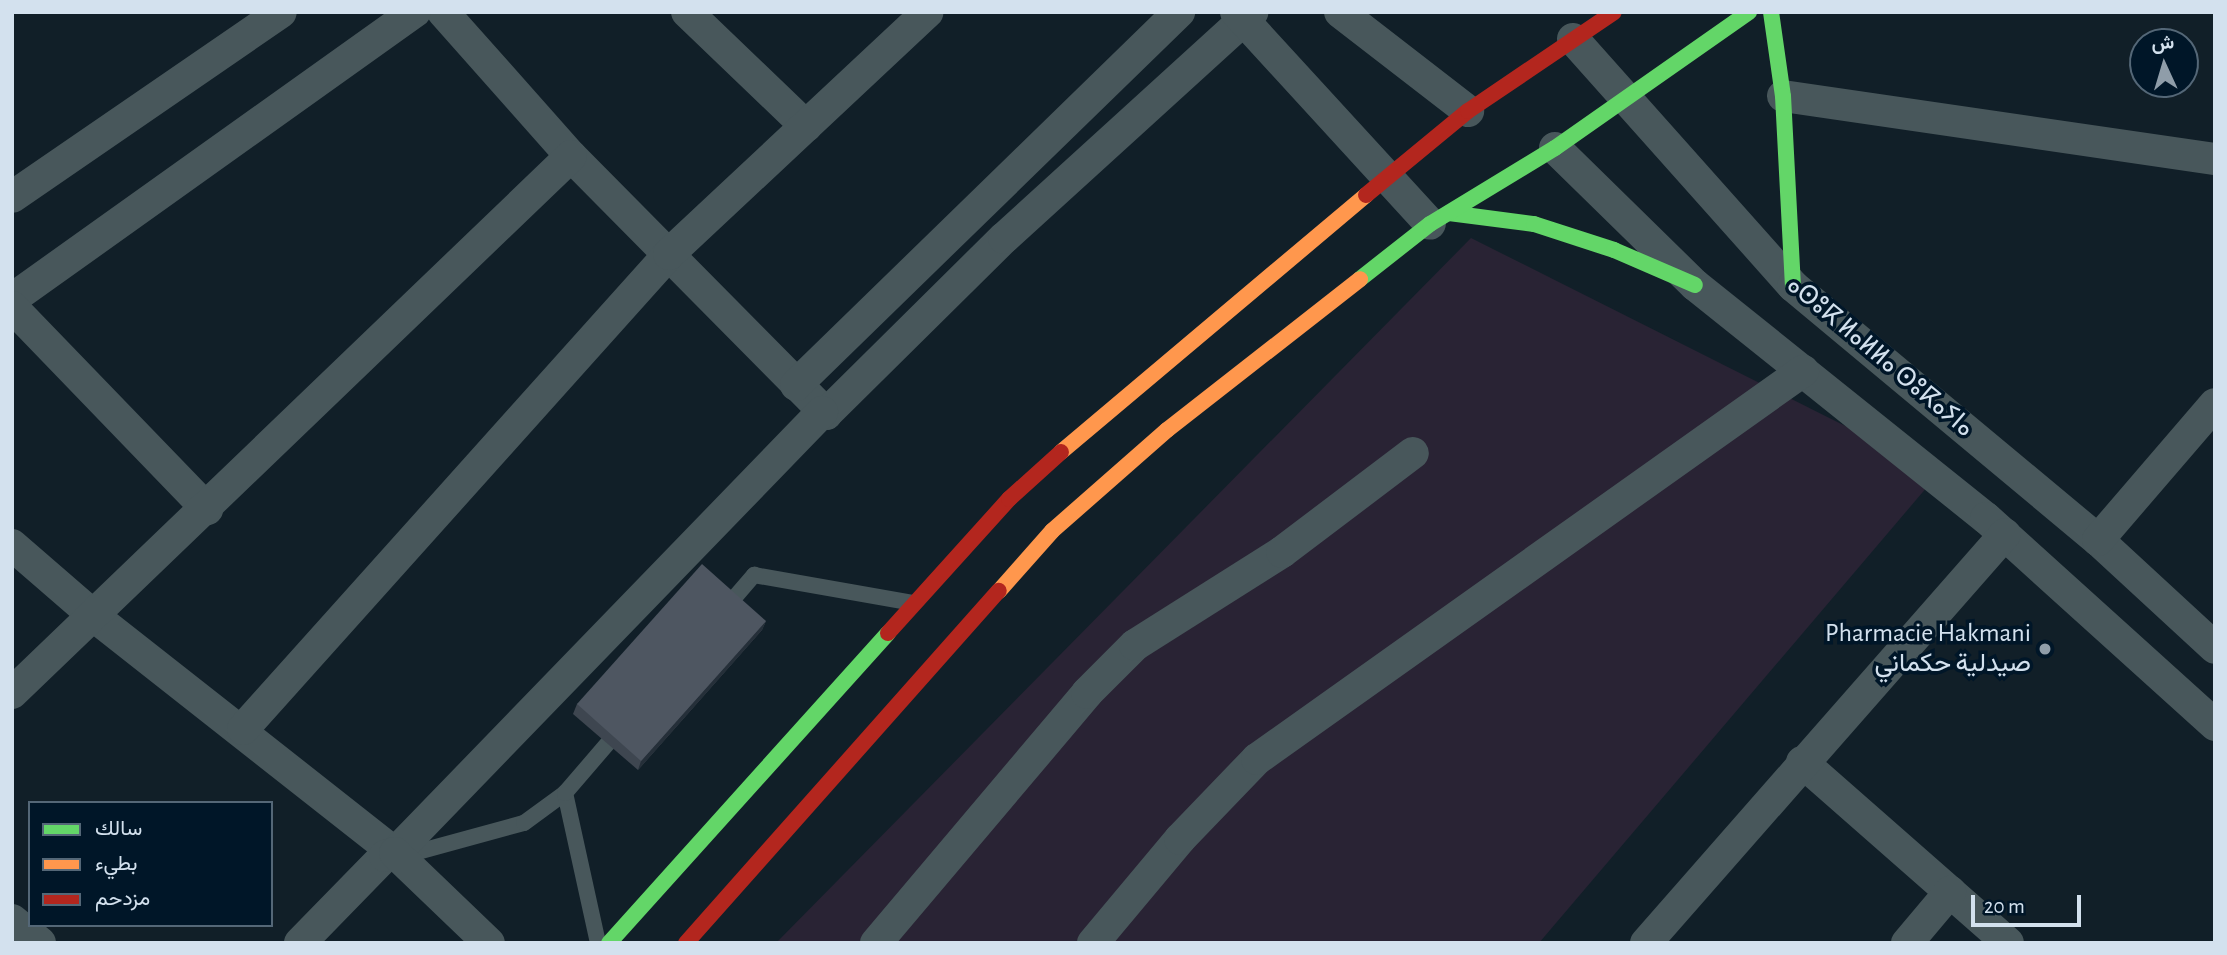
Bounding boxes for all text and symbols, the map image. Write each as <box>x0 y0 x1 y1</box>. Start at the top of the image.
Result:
north arrow <box>2129 28 2199 98</box>
text: ش <box>2151 33 2175 54</box>
street label: ⴰⵙⵓⴽ ⵍⴰⵍⵍⴰ ⵙⵓⴽⴰⵢⵏⴰ <box>1780 270 1980 444</box>
place label: Pharmacie Hakmani صيدلية حكماني <box>1825 618 2031 680</box>
marker: Pharmacie Hakmani صيدلية حكماني <box>2037 641 2053 657</box>
legend <box>28 801 273 927</box>
text: سالك <box>95 818 142 839</box>
text: بطيء <box>95 853 138 874</box>
scale bar <box>1975 881 2085 925</box>
text: مزدحم <box>95 888 150 909</box>
text: 20 m <box>1984 896 2025 917</box>

